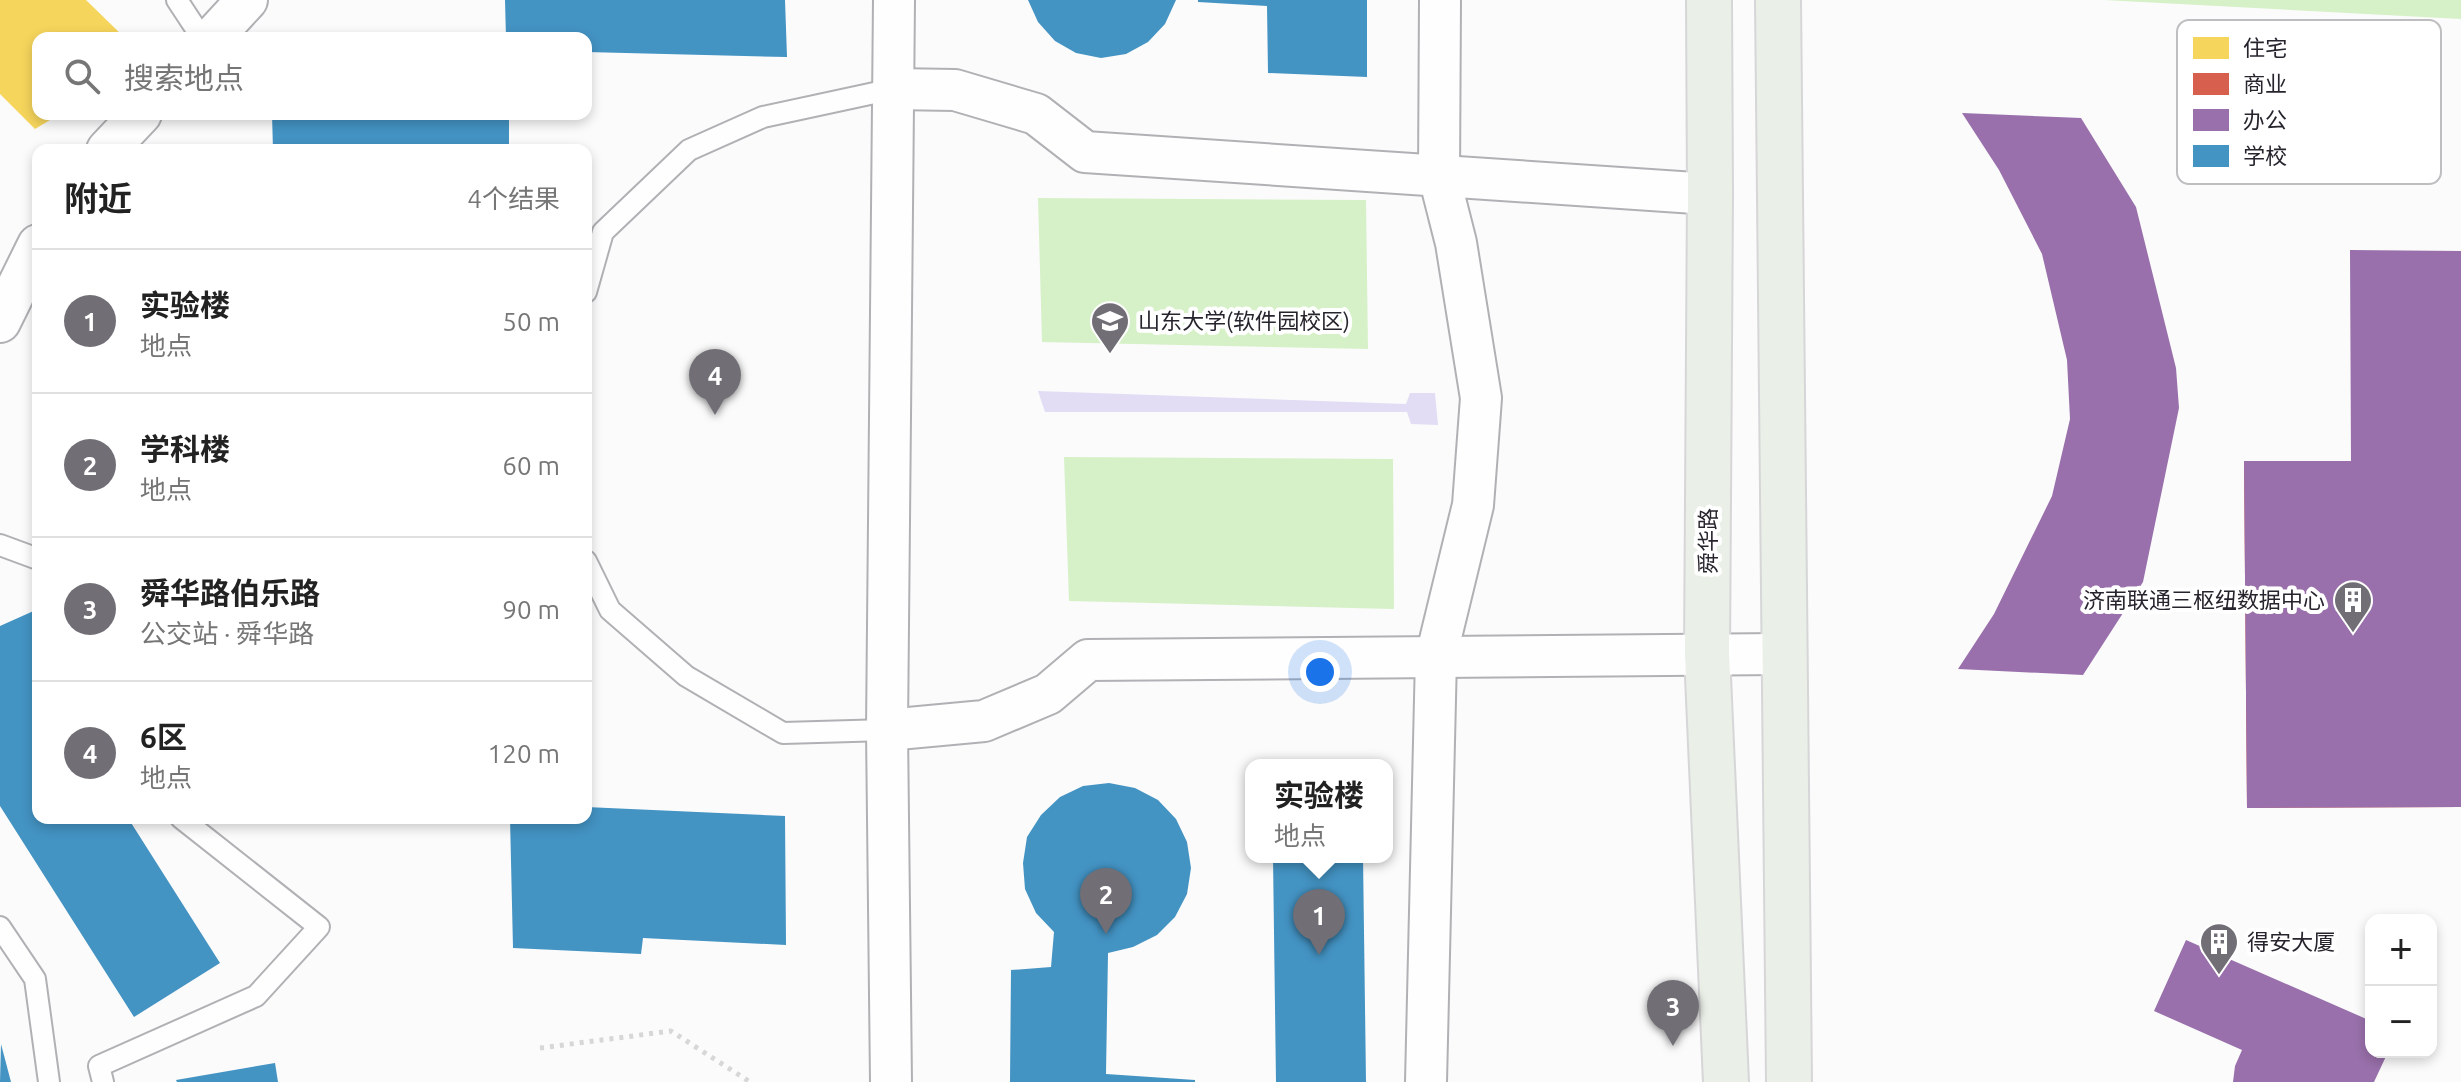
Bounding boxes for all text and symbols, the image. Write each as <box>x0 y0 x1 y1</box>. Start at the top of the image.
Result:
legend <box>2177 20 2441 184</box>
search box <box>32 32 592 120</box>
text: 住宅 <box>2243 35 2287 60</box>
icon: search <box>60 54 104 98</box>
text: 搜索地点 <box>124 61 244 95</box>
text: 商业 <box>2243 71 2287 96</box>
text: 办公 <box>2243 107 2287 132</box>
text: 学校 <box>2243 143 2287 168</box>
text: 附近 <box>64 179 132 217</box>
text: 4个结果 <box>467 184 560 213</box>
text: 实验楼 <box>140 288 230 322</box>
school or university icon: 山东大学(软件园校区) <box>1089 300 1131 355</box>
text: 1 <box>83 307 97 336</box>
text: 50 m <box>502 307 560 336</box>
place label: 山东大学(软件园校区) <box>1138 308 1350 334</box>
text: 地点 <box>140 331 192 360</box>
pin: 4 <box>689 349 741 415</box>
text: 学科楼 <box>140 432 230 466</box>
text: 2 <box>83 451 97 480</box>
text: 60 m <box>502 451 560 480</box>
text: 地点 <box>140 475 192 504</box>
street label: 舜华路 <box>1695 508 1720 574</box>
text: 舜华路伯乐路 <box>140 576 320 610</box>
building icon: 济南联通三枢纽数据中心 <box>2332 579 2374 634</box>
place label: 济南联通三枢纽数据中心 <box>2083 587 2325 612</box>
text: 3 <box>83 595 97 624</box>
text: 90 m <box>502 595 560 624</box>
text: 公交站 · 舜华路 <box>140 619 314 648</box>
your location <box>1300 652 1340 692</box>
text: 6区 <box>140 720 187 754</box>
text: 4 <box>83 739 97 768</box>
text: 120 m <box>488 739 560 768</box>
popup <box>1245 759 1393 863</box>
text: 地点 <box>140 763 192 792</box>
text: 实验楼 <box>1274 778 1364 812</box>
text: 地点 <box>1274 821 1326 850</box>
pin: 2 <box>1080 868 1132 934</box>
pin: 1 <box>1293 889 1345 955</box>
map controls <box>2365 914 2437 1058</box>
button: + <box>2365 914 2437 986</box>
building icon: 得安大厦 <box>2198 921 2240 976</box>
place label: 得安大厦 <box>2247 929 2335 954</box>
pin: 3 <box>1647 980 1699 1046</box>
button: − <box>2365 986 2437 1058</box>

